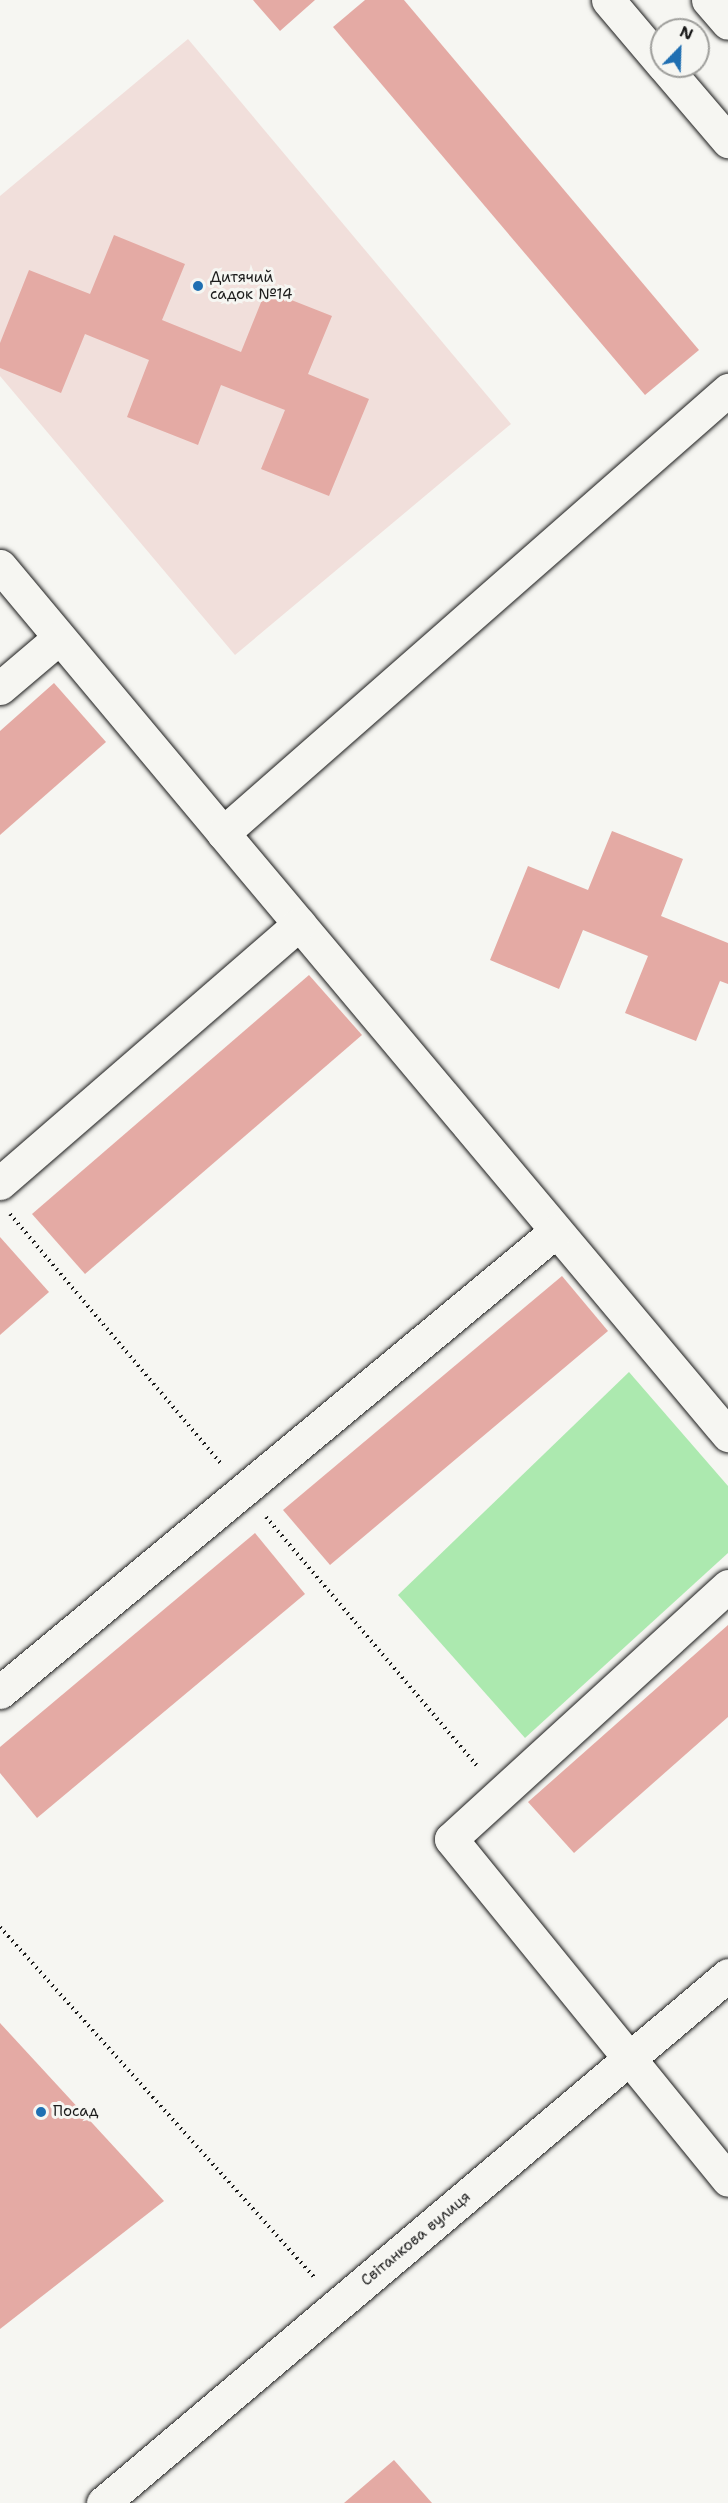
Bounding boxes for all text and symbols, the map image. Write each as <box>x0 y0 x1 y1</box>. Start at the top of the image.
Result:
north arrow <box>650 18 710 78</box>
text: N <box>677 21 696 45</box>
place label: Дитячий садок №14 <box>210 268 292 303</box>
marker: Дитячий садок №14 <box>191 279 205 293</box>
place label: Посад <box>53 2103 98 2121</box>
marker: Посад <box>34 2105 48 2119</box>
street label: Світанкова вулиця <box>358 2188 474 2290</box>

